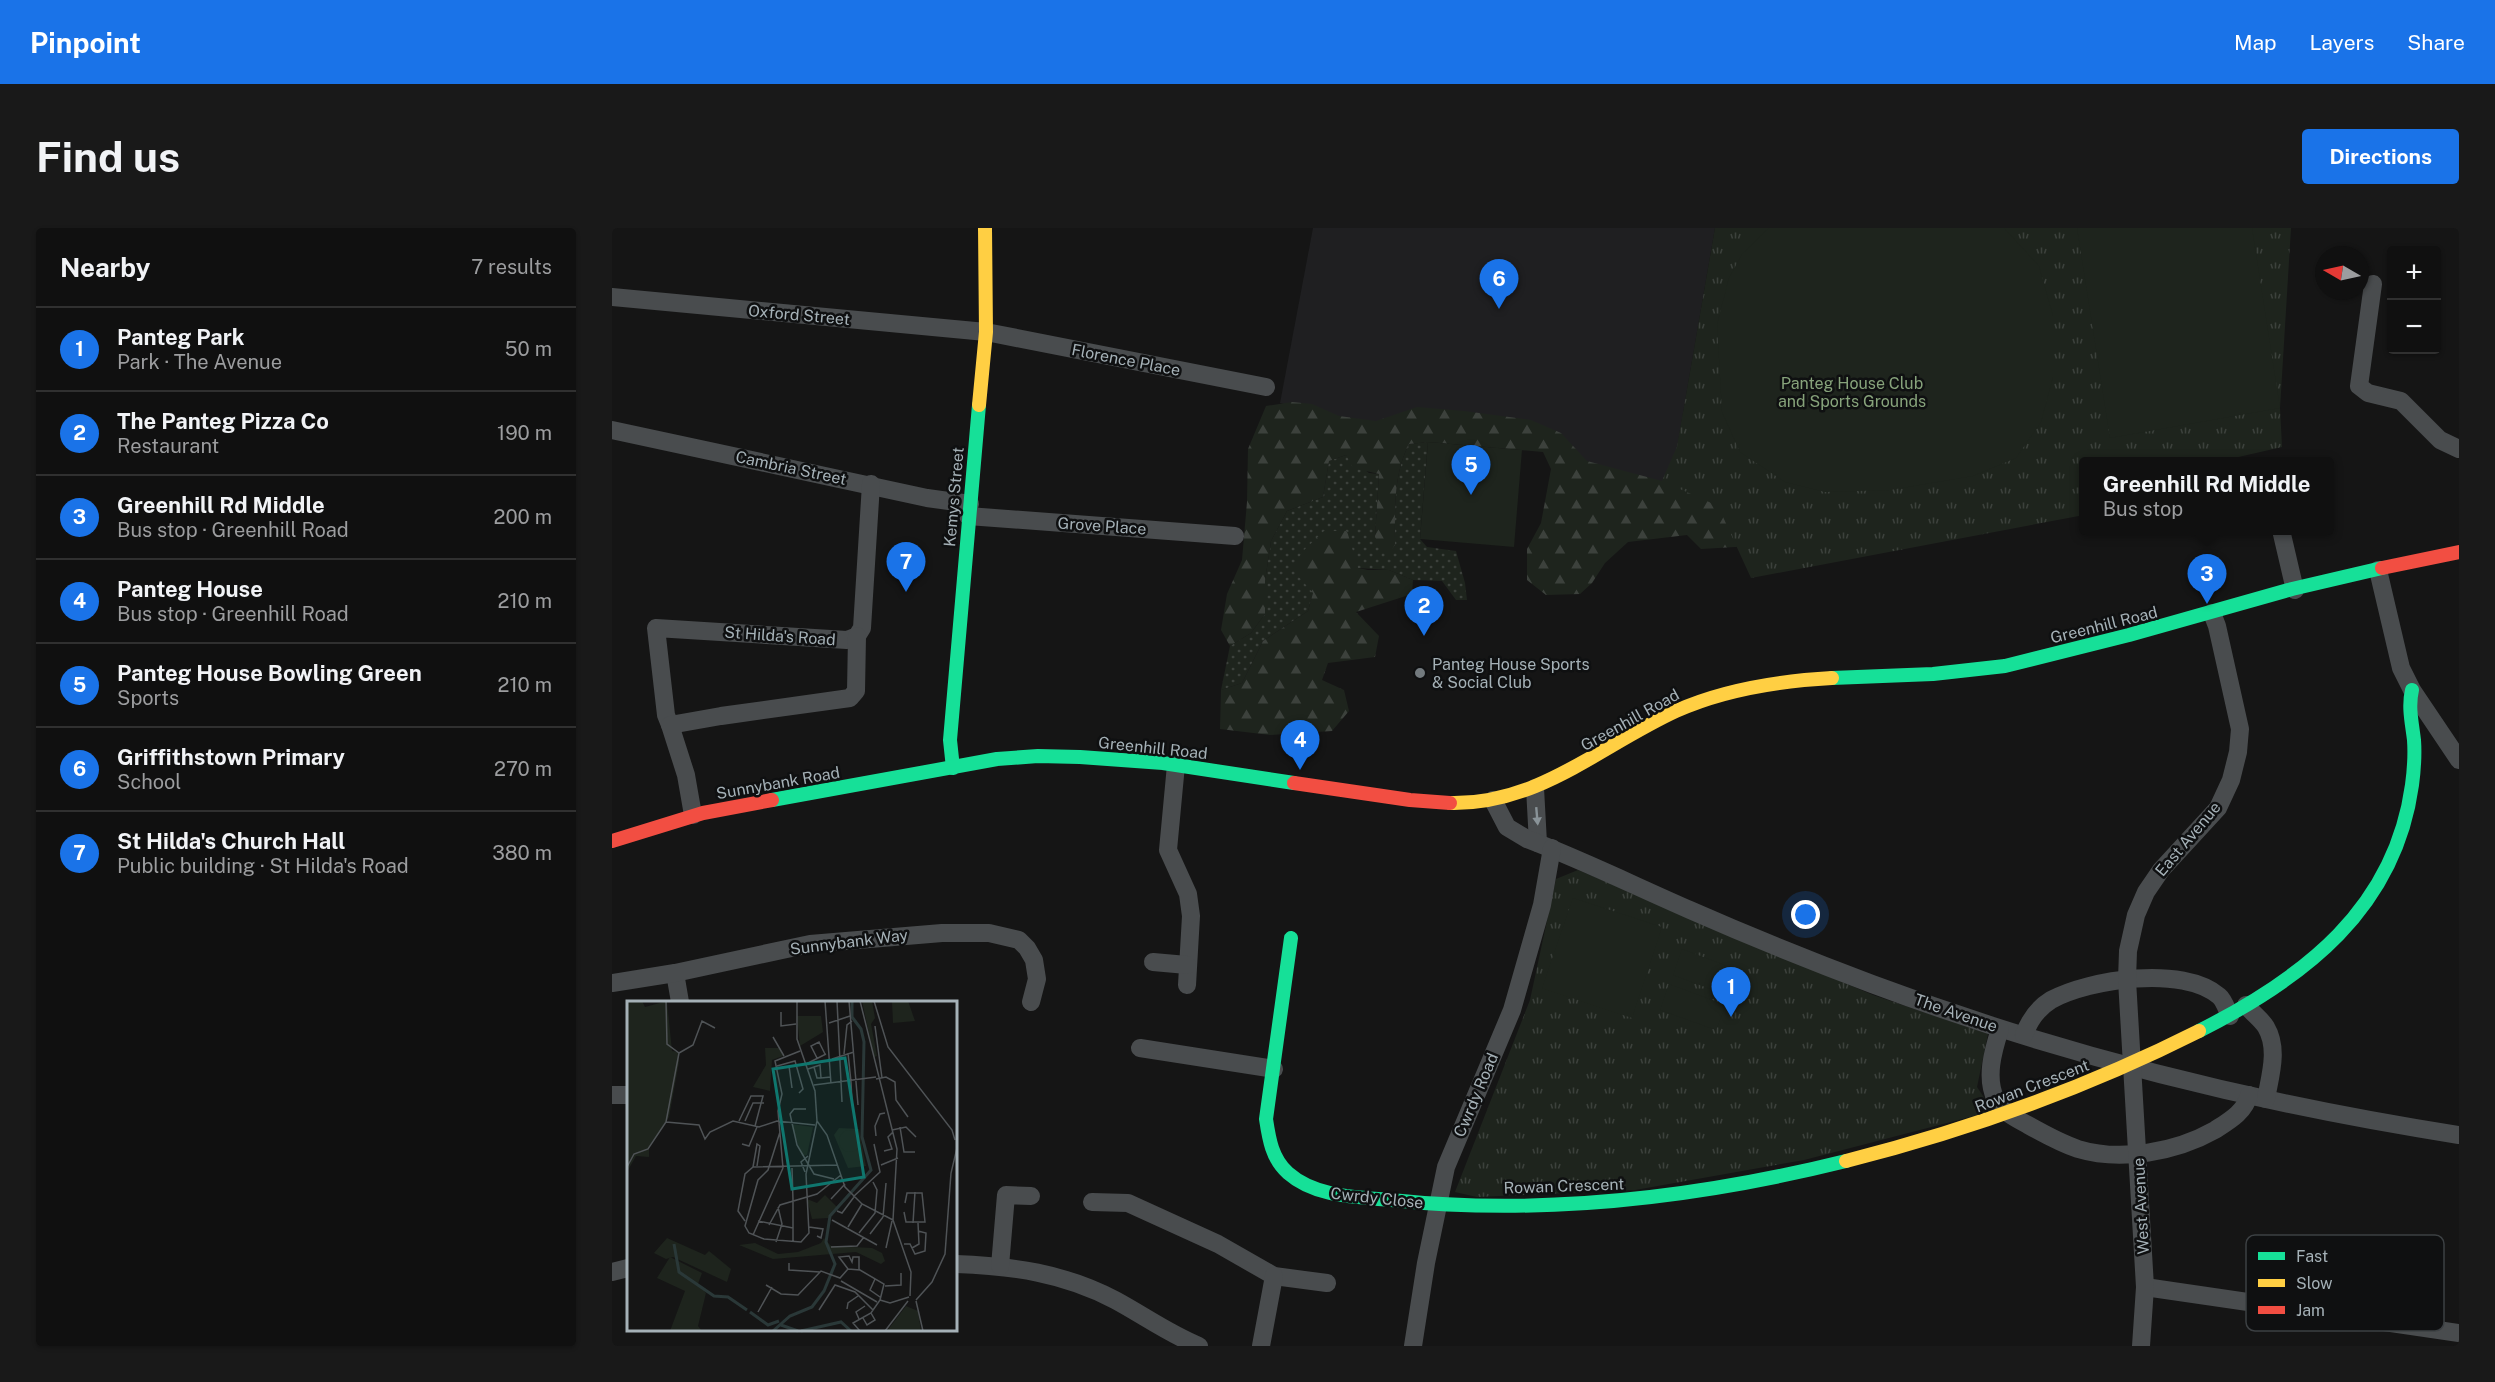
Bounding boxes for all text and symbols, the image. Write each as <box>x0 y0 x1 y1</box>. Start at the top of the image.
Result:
text: Pinpoint <box>30 26 141 59</box>
text: Map <box>2234 30 2277 55</box>
text: Layers <box>2310 30 2374 55</box>
text: Share <box>2407 30 2465 55</box>
button: Directions <box>2302 129 2459 184</box>
text: Find us <box>36 132 180 181</box>
north arrow <box>2315 246 2369 300</box>
map controls <box>2387 246 2441 354</box>
button: + <box>2387 246 2441 300</box>
text: Nearby <box>60 252 150 283</box>
text: 7 results <box>471 255 552 279</box>
pin: 6 <box>1480 260 1518 309</box>
button: − <box>2387 300 2441 354</box>
street label: Oxford Street <box>747 301 851 329</box>
text: Panteg Park <box>117 324 245 350</box>
text: 1 <box>75 337 84 361</box>
text: 50 m <box>505 337 552 361</box>
street label: Florence Place <box>1070 340 1182 380</box>
text: Park · The Avenue <box>117 350 282 374</box>
park label: Panteg House Club and Sports Grounds <box>1778 374 1926 411</box>
text: The Panteg Pizza Co <box>117 408 329 434</box>
text: 2 <box>73 421 86 445</box>
text: 190 m <box>497 421 552 445</box>
text: Restaurant <box>117 434 219 458</box>
street label: Kemys Street <box>940 446 968 548</box>
pin: 5 <box>1452 446 1490 495</box>
street label: Cambria Street <box>734 447 848 489</box>
popup <box>2079 457 2334 535</box>
text: Greenhill Rd Middle <box>2103 471 2310 497</box>
text: Greenhill Rd Middle <box>117 492 325 518</box>
text: Bus stop <box>2103 497 2183 521</box>
text: 3 <box>73 505 86 529</box>
text: 200 m <box>494 505 552 529</box>
street label: Grove Place <box>1057 513 1147 539</box>
text: Bus stop · Greenhill Road <box>117 518 349 542</box>
pin: 7 <box>886 542 926 592</box>
pin: 3 <box>2188 554 2226 604</box>
text: Panteg House <box>117 576 263 602</box>
pin: 2 <box>1404 586 1444 636</box>
text: 4 <box>73 589 86 613</box>
text: 210 m <box>498 589 552 613</box>
text: Bus stop · Greenhill Road <box>117 602 349 626</box>
street label: Greenhill Road <box>2048 603 2160 647</box>
street label: St Hilda's Road <box>724 623 836 649</box>
place label: Panteg House Sports & Social Club <box>1432 655 1590 692</box>
text: Panteg House Bowling Green <box>117 660 422 686</box>
marker: Panteg House Sports & Social Club <box>1413 666 1427 680</box>
text: 5 <box>73 673 86 697</box>
text: 210 m <box>498 673 552 697</box>
street label: Greenhill Road <box>1577 685 1683 755</box>
text: Sports <box>117 686 179 710</box>
pin: 4 <box>1280 720 1320 770</box>
street label: Greenhill Road <box>1097 733 1209 763</box>
text: Griffithstown Primary <box>117 744 345 770</box>
text: 6 <box>73 757 86 781</box>
text: 270 m <box>494 757 552 781</box>
street label: Sunnybank Road <box>715 763 841 803</box>
text: School <box>117 770 181 794</box>
street label: East Avenue <box>2151 798 2225 880</box>
one-way arrow <box>1532 806 1542 825</box>
text: St Hilda's Church Hall <box>117 828 345 854</box>
text: 7 <box>73 841 86 865</box>
text: 380 m <box>492 841 552 865</box>
text: Public building · St Hilda's Road <box>117 854 409 878</box>
your location <box>1791 900 1820 929</box>
street label: Sunnybank Way <box>789 925 909 959</box>
pin: 1 <box>1712 968 1750 1017</box>
street label: The Avenue <box>1912 990 2000 1036</box>
inset map <box>627 1001 957 1331</box>
street label: Cwrdy Road <box>1450 1050 1502 1140</box>
street label: Rowan Crescent <box>1972 1055 2092 1117</box>
street label: West Avenue <box>2129 1157 2153 1255</box>
street label: Rowan Crescent <box>1503 1174 1625 1198</box>
street label: Cwrdy Close <box>1330 1184 1424 1212</box>
legend <box>2246 1235 2444 1331</box>
text: Fast <box>2296 1247 2328 1266</box>
text: Slow <box>2296 1274 2333 1293</box>
text: Jam <box>2296 1301 2325 1320</box>

